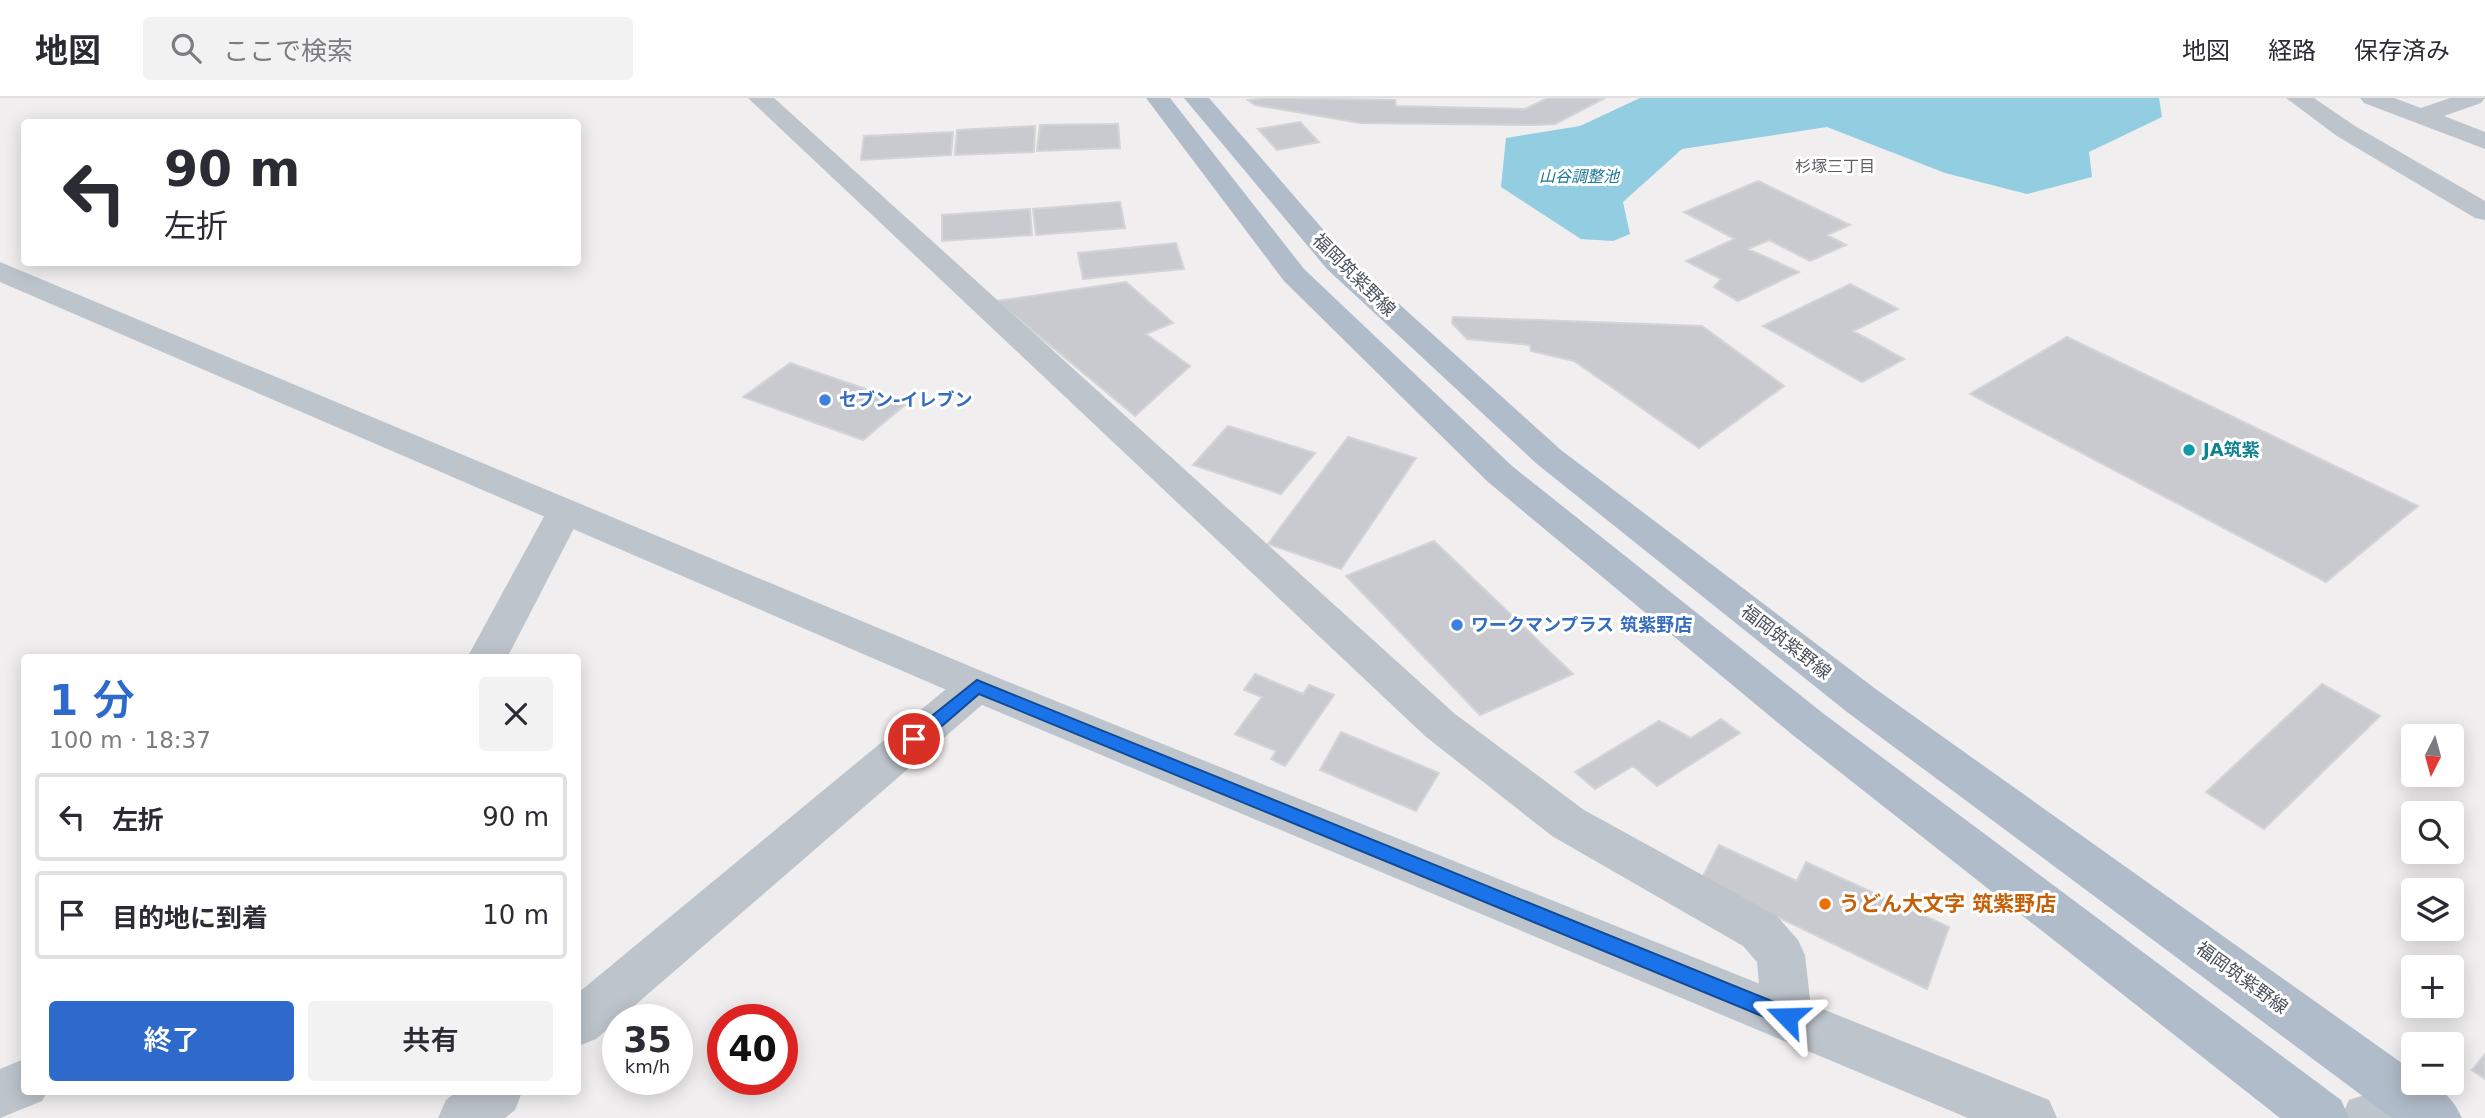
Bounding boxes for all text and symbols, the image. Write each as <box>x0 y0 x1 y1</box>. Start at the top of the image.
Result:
search box <box>143 17 633 80</box>
icon: search <box>167 29 205 67</box>
text: 地図 <box>35 31 101 70</box>
text: ここで検索 <box>223 36 353 66</box>
text: 地図 <box>2182 37 2230 65</box>
text: 経路 <box>2268 37 2316 65</box>
text: 保存済み <box>2354 37 2450 65</box>
text: 90 m <box>164 141 300 198</box>
icon: left <box>49 147 140 238</box>
district label: 杉塚三丁目 <box>1795 157 1875 176</box>
water label: 山谷調整池 <box>1539 167 1621 186</box>
text: 左折 <box>164 207 228 245</box>
street label: 福岡筑紫野線 <box>1309 229 1400 320</box>
place label: セブン-イレブン <box>839 389 972 410</box>
marker: セブン-イレブン <box>817 392 833 408</box>
place label: JA筑紫 <box>2201 439 2260 460</box>
marker: JA筑紫 <box>2181 442 2197 458</box>
street label: 福岡筑紫野線 <box>1737 600 1835 683</box>
place label: ワークマンプラス 筑紫野店 <box>1471 614 1692 635</box>
marker: ワークマンプラス 筑紫野店 <box>1449 617 1465 633</box>
text: 1 分 <box>49 676 135 725</box>
button: close <box>479 677 553 751</box>
pin <box>884 709 944 769</box>
icon: arrive <box>895 720 933 758</box>
north arrow <box>2401 724 2464 788</box>
map controls <box>2401 724 2464 1095</box>
text: 100 m · 18:37 <box>49 727 211 753</box>
icon: left <box>53 798 91 836</box>
button: search <box>2401 801 2464 864</box>
text: 90 m <box>482 802 549 832</box>
text: 左折 <box>112 805 164 835</box>
button: layers <box>2401 878 2464 941</box>
place label: うどん大文字 筑紫野店 <box>1839 892 2056 916</box>
icon: arrive <box>53 896 91 934</box>
marker: うどん大文字 筑紫野店 <box>1817 896 1833 912</box>
text: 10 m <box>482 900 549 930</box>
text: 目的地に到着 <box>112 903 268 933</box>
street label: 福岡筑紫野線 <box>2192 937 2292 1018</box>
button: + <box>2401 955 2464 1018</box>
position arrow <box>1750 980 1824 1054</box>
button: 終了 <box>49 1001 294 1081</box>
button: 共有 <box>308 1001 553 1081</box>
speed limit sign: 40 <box>707 1004 798 1095</box>
text: 35 <box>623 1020 672 1060</box>
button: − <box>2401 1032 2464 1095</box>
text: km/h <box>625 1056 670 1077</box>

